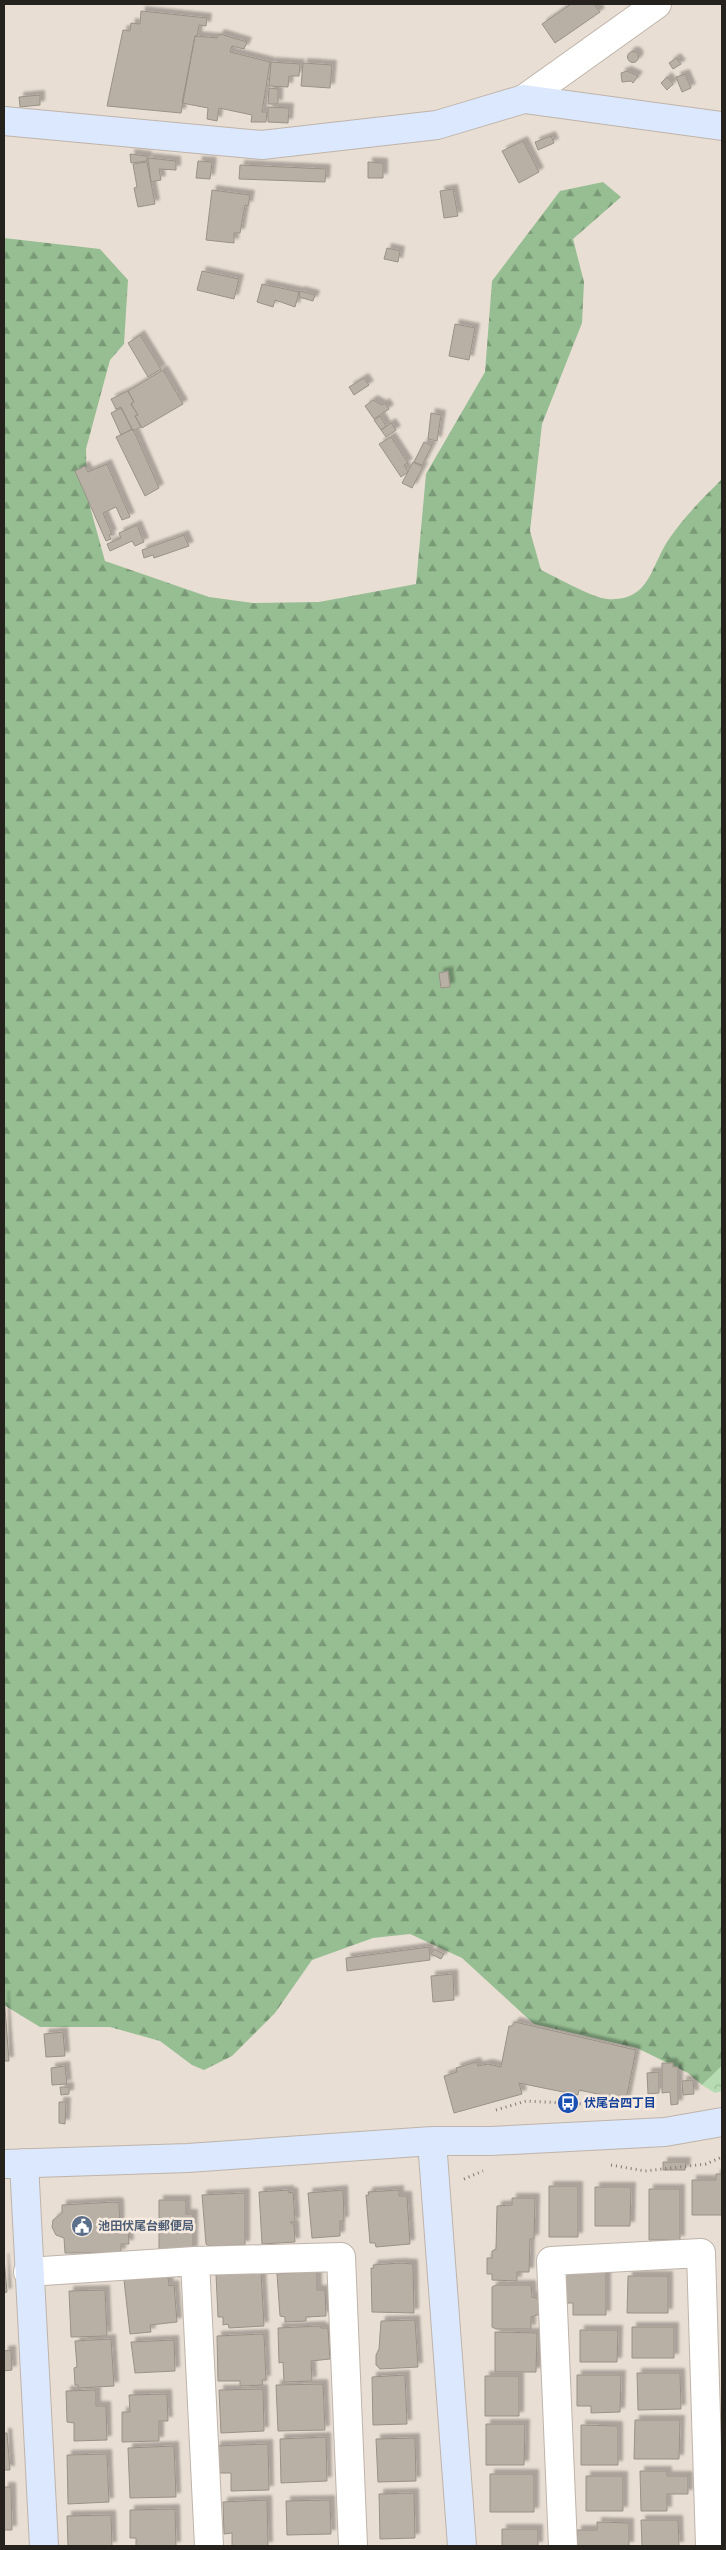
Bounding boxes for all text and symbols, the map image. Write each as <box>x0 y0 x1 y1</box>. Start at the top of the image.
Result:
bus stop icon: 伏尾台四丁目 <box>556 2091 580 2115</box>
place label: 伏尾台四丁目 <box>584 2096 656 2110</box>
public building icon: 池田伏尾台郵便局 <box>70 2214 94 2238</box>
place label: 池田伏尾台郵便局 <box>98 2219 194 2233</box>

